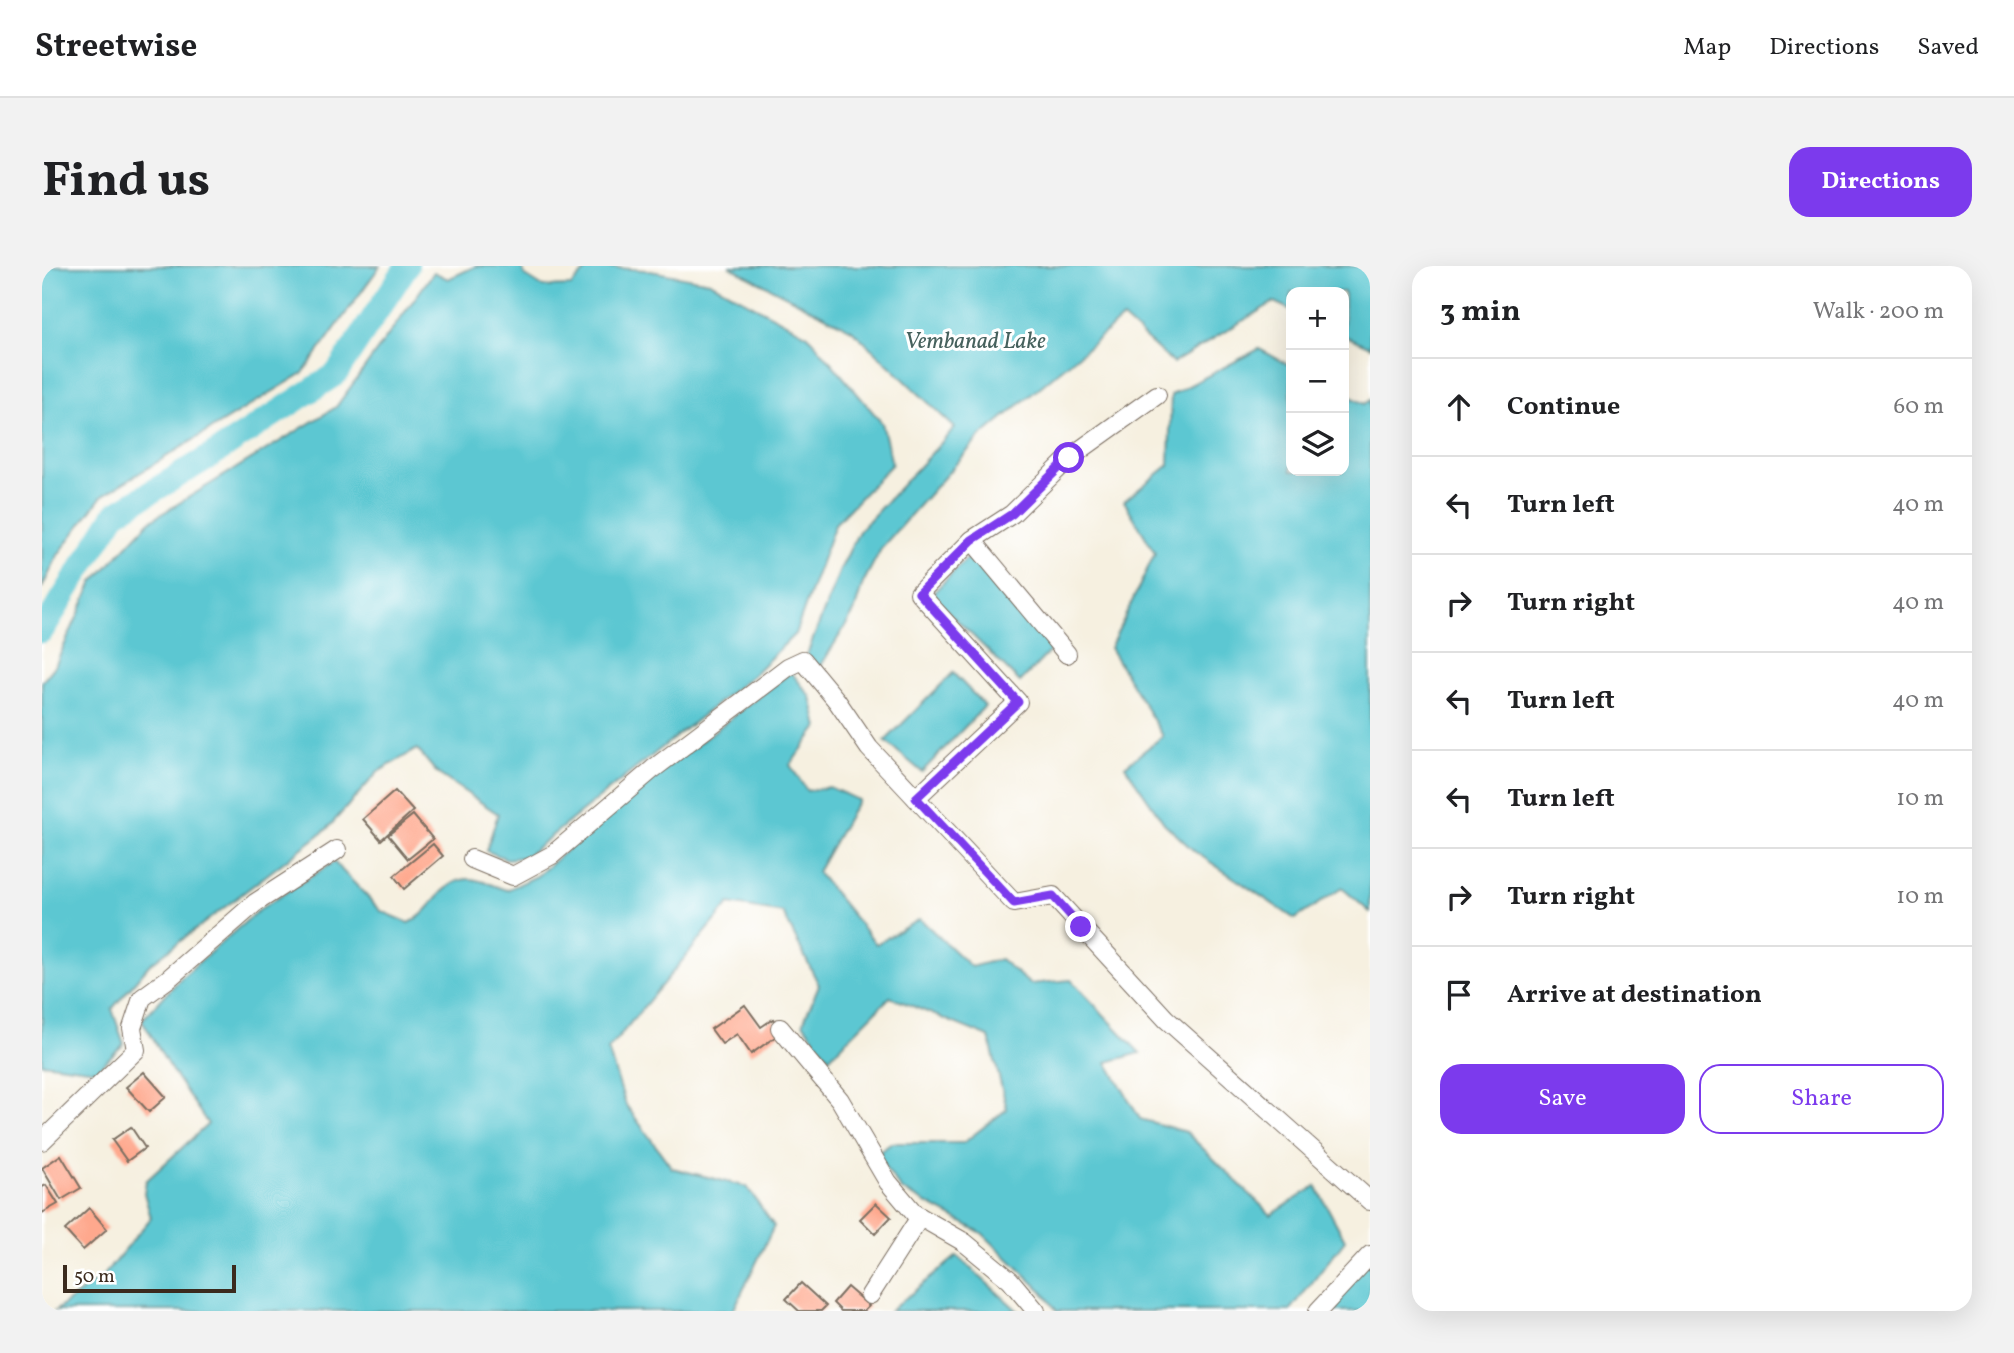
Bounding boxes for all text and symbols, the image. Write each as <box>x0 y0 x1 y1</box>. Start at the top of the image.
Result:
text: Streetwise <box>35 25 197 71</box>
text: Map <box>1683 31 1731 65</box>
text: Directions <box>1769 31 1879 65</box>
text: Saved <box>1917 31 1979 65</box>
button: Directions <box>1789 147 1972 217</box>
text: Find us <box>42 148 210 217</box>
map controls <box>1286 287 1349 476</box>
button: + <box>1286 287 1349 350</box>
text: 3 min <box>1440 291 1521 333</box>
text: Walk · 200 m <box>1813 296 1944 328</box>
water label: Vembanad Lake <box>904 326 1046 358</box>
button: − <box>1286 350 1349 413</box>
icon: ahead <box>1440 388 1478 426</box>
text: Continue <box>1507 389 1620 425</box>
text: 60 m <box>1894 391 1944 423</box>
button: layers <box>1286 413 1349 476</box>
route start <box>1053 442 1084 473</box>
icon: left <box>1440 486 1478 524</box>
text: Turn left <box>1507 487 1615 523</box>
text: 40 m <box>1892 489 1944 521</box>
icon: right <box>1440 584 1478 622</box>
text: Turn right <box>1507 585 1635 621</box>
text: 40 m <box>1892 587 1944 619</box>
icon: left <box>1440 682 1478 720</box>
text: Turn left <box>1507 683 1615 719</box>
text: 40 m <box>1892 685 1944 717</box>
icon: left <box>1440 780 1478 818</box>
text: Turn left <box>1507 781 1615 817</box>
text: 10 m <box>1896 783 1944 815</box>
icon: right <box>1440 878 1478 916</box>
text: Turn right <box>1507 879 1635 915</box>
text: 10 m <box>1896 881 1944 913</box>
route end <box>1065 911 1096 942</box>
icon: arrive <box>1440 976 1478 1014</box>
text: Arrive at destination <box>1507 977 1762 1013</box>
button: Save <box>1440 1064 1685 1134</box>
button: Share <box>1699 1064 1944 1134</box>
scale bar <box>63 1262 236 1294</box>
text: 50 m <box>74 1264 115 1290</box>

